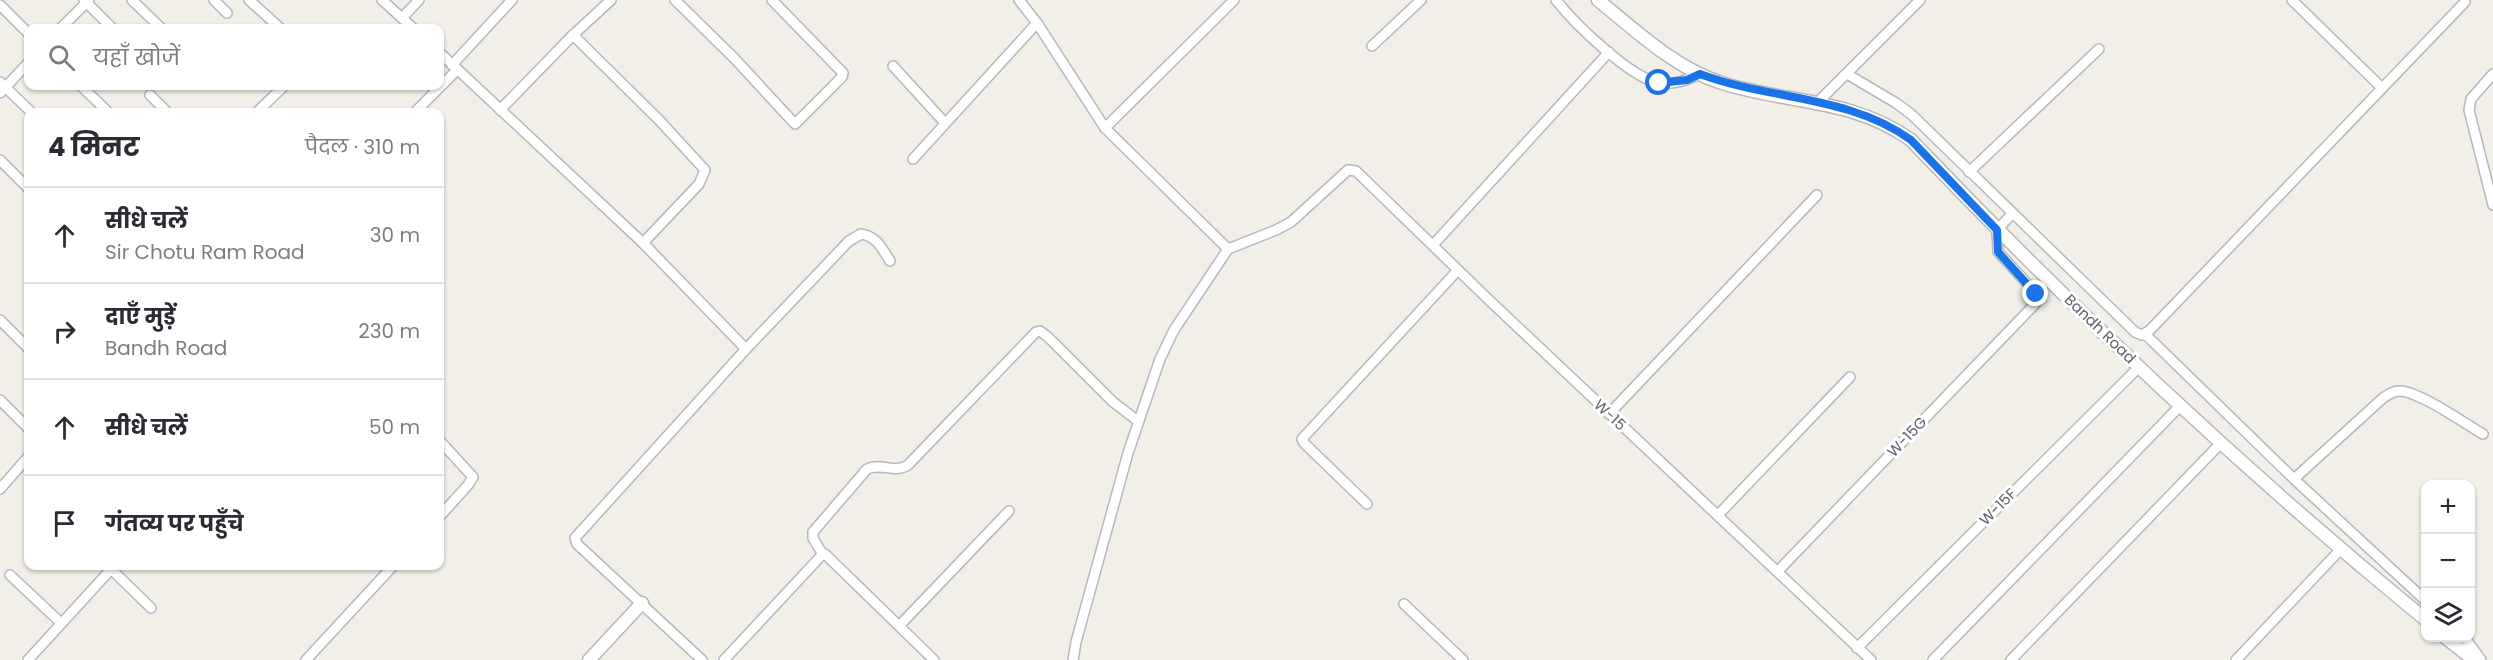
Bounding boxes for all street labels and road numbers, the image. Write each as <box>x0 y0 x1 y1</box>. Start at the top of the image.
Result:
street label: Bandh Road <box>2060 289 2141 368</box>
street label: W-15 <box>1590 394 1631 435</box>
street label: W-15G <box>1882 412 1931 461</box>
street label: W-15F <box>1974 483 2021 530</box>

